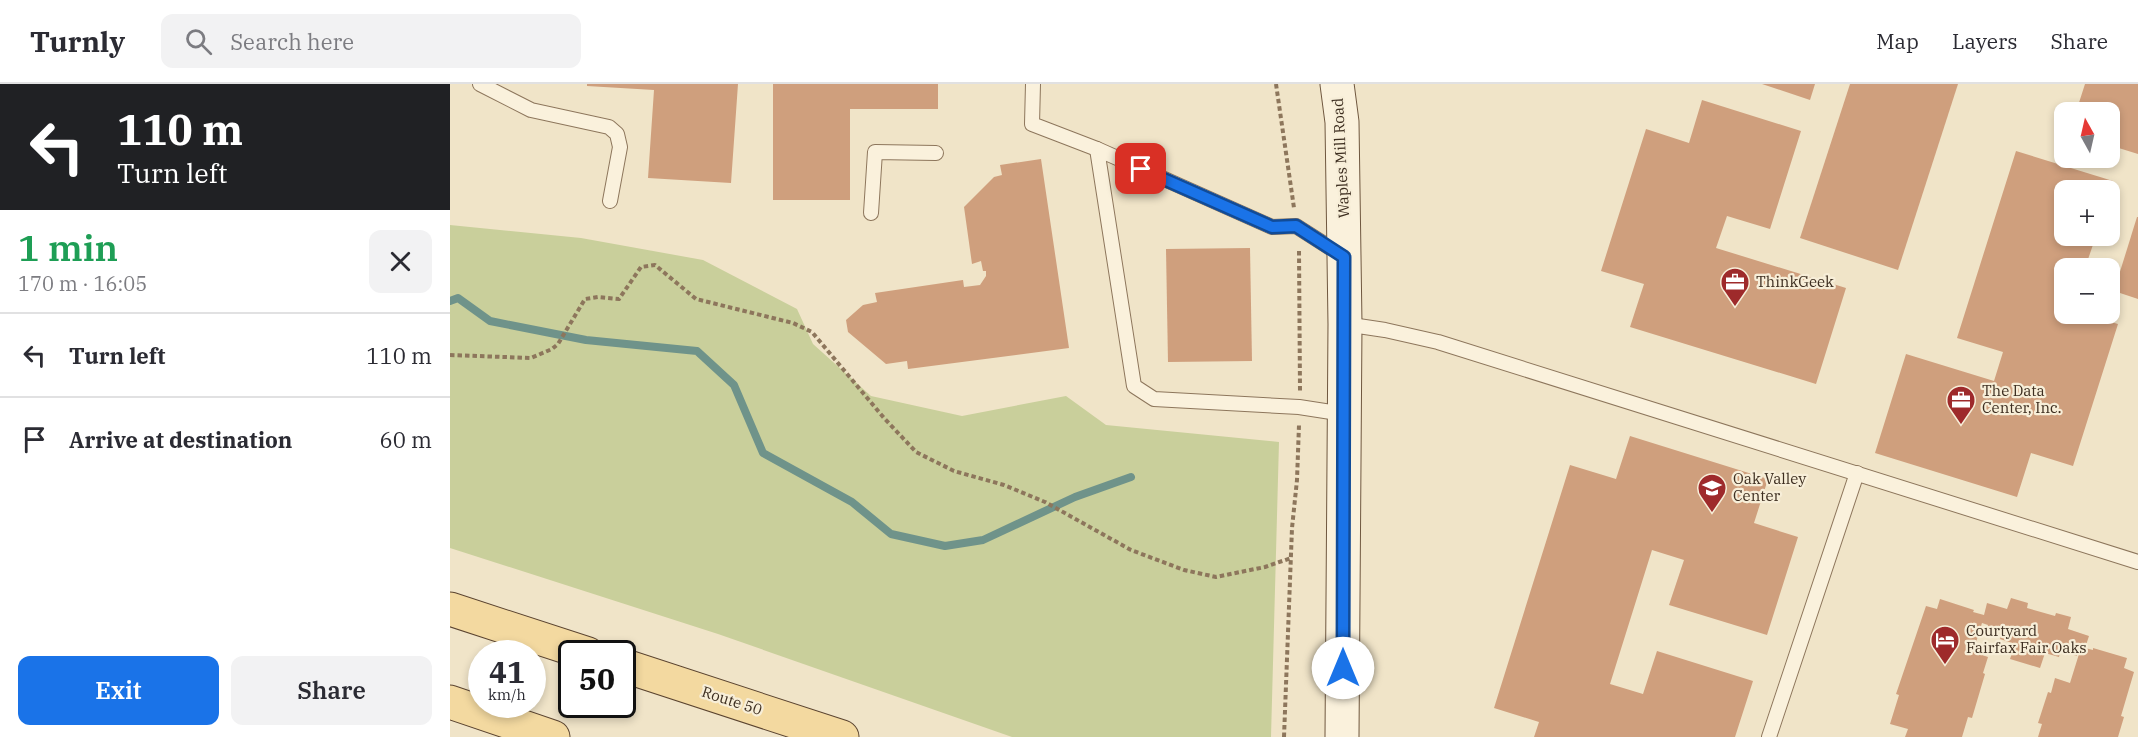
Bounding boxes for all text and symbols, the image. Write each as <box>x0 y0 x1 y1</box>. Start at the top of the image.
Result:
search box <box>161 14 581 68</box>
text: Turnly <box>30 23 125 60</box>
icon: search <box>182 25 215 58</box>
text: Search here <box>230 27 354 56</box>
text: Map <box>1876 27 1919 55</box>
text: Layers <box>1952 27 2018 55</box>
text: Share <box>2051 27 2108 55</box>
street label: Waples Mill Road <box>1328 97 1353 219</box>
text: 110 m <box>117 102 243 157</box>
north arrow <box>2054 102 2120 168</box>
map controls <box>2054 102 2120 324</box>
icon: left <box>18 108 96 186</box>
pin <box>1115 143 1166 194</box>
icon: arrive <box>1124 152 1157 185</box>
text: Turn left <box>117 155 228 190</box>
button: + <box>2054 180 2120 246</box>
text: 1 min <box>18 224 118 271</box>
button: close <box>369 230 432 293</box>
button: − <box>2054 258 2120 324</box>
office icon: ThinkGeek <box>1719 266 1751 308</box>
text: 170 m · 16:05 <box>18 270 147 297</box>
place label: ThinkGeek <box>1756 272 1834 291</box>
icon: left <box>18 339 51 372</box>
text: Turn left <box>69 341 165 370</box>
text: 110 m <box>366 341 432 370</box>
place label: The Data Center, Inc. <box>1982 381 2061 417</box>
office icon: The Data Center, Inc. <box>1945 384 1977 426</box>
icon: arrive <box>18 423 51 456</box>
text: Arrive at destination <box>69 425 292 454</box>
text: 60 m <box>380 425 432 454</box>
place label: Oak Valley Center <box>1733 469 1806 505</box>
school or university icon: Oak Valley Center <box>1696 472 1728 514</box>
place label: Courtyard Fairfax Fair Oaks <box>1966 621 2087 657</box>
hotel icon: Courtyard Fairfax Fair Oaks <box>1929 624 1961 666</box>
position arrow <box>1311 636 1375 700</box>
speed limit sign: 50 <box>558 640 636 718</box>
text: 41 <box>489 652 525 691</box>
button: Exit <box>18 656 219 725</box>
button: Share <box>231 656 432 725</box>
street label: Route 50 <box>700 682 765 719</box>
text: km/h <box>488 685 526 704</box>

